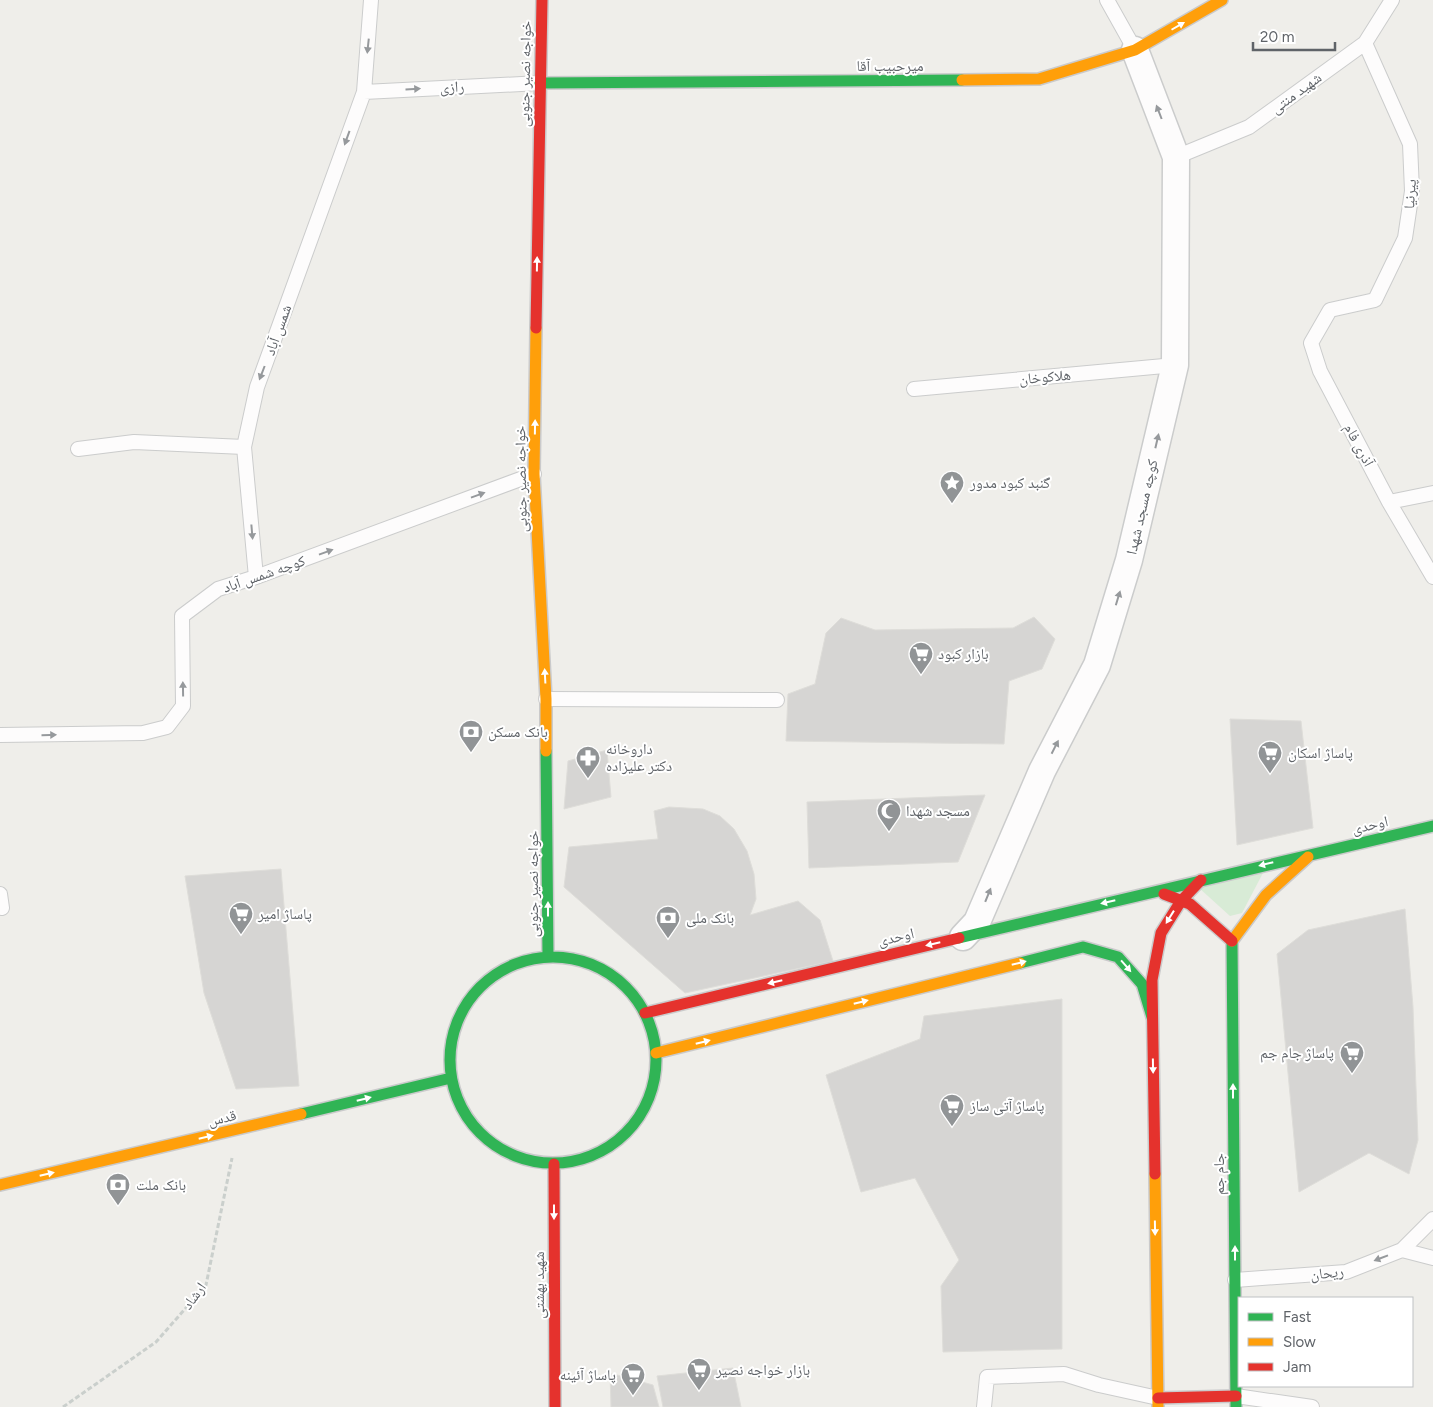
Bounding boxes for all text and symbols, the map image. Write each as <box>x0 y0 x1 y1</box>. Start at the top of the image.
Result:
street label: خواجه نصیر جنوبی <box>515 20 536 127</box>
scale bar <box>1253 20 1336 52</box>
one-way arrow <box>1170 22 1185 30</box>
text: 20 m <box>1260 28 1294 46</box>
one-way arrow <box>364 38 372 54</box>
street label: میرحبیب آقا <box>856 57 924 75</box>
street label: شهید منتی <box>1267 68 1326 118</box>
street label: رازی <box>439 77 465 98</box>
one-way arrow <box>405 85 421 93</box>
one-way arrow <box>1155 104 1162 119</box>
one-way arrow <box>343 130 351 145</box>
street label: پیرنیا <box>1400 178 1420 210</box>
one-way arrow <box>534 256 542 272</box>
street label: شمس آباد <box>261 302 296 358</box>
one-way arrow <box>258 365 266 380</box>
street label: هلاکوخان <box>1018 366 1072 389</box>
one-way arrow <box>531 418 539 434</box>
street label: آذری فام <box>1339 420 1378 471</box>
street label: خواجه نصیر جنوبی <box>511 425 532 532</box>
one-way arrow <box>1153 433 1161 448</box>
street label: کوچه مسجد شهدا <box>1122 458 1162 556</box>
place icon: گنبد کبود مدور <box>939 470 965 504</box>
place label: گنبد کبود مدور <box>969 474 1050 492</box>
one-way arrow <box>471 491 486 499</box>
one-way arrow <box>248 525 256 541</box>
one-way arrow <box>319 547 333 555</box>
street label: کوچه شمس آباد <box>220 551 308 597</box>
one-way arrow <box>1114 591 1122 606</box>
supermarket icon: بازار کبود <box>908 641 934 675</box>
place label: بازار کبود <box>938 645 989 663</box>
one-way arrow <box>541 668 549 684</box>
one-way arrow <box>179 681 187 697</box>
bank icon: بانک مسکن <box>458 719 484 753</box>
place label: بانک مسکن <box>488 723 548 742</box>
one-way arrow <box>41 730 57 738</box>
place label: داروخانه دکتر علیزاده <box>606 740 672 775</box>
one-way arrow <box>1051 740 1059 754</box>
supermarket icon: پاساژ اسکان <box>1257 740 1283 774</box>
place label: پاساژ اسکان <box>1288 744 1353 763</box>
pharmacy icon: داروخانه دکتر علیزاده <box>575 745 601 779</box>
mosque icon: مسجد شهدا <box>876 798 902 832</box>
place label: مسجد شهدا <box>906 802 970 820</box>
street label: اوحدی <box>1350 812 1390 839</box>
street label: خواجه نصیر جنوبی <box>524 830 543 937</box>
one-way arrow <box>1259 860 1274 868</box>
one-way arrow <box>984 888 992 902</box>
one-way arrow <box>1101 898 1116 906</box>
one-way arrow <box>544 900 552 916</box>
supermarket icon: پاساژ امیر <box>228 901 254 935</box>
place label: پاساژ امیر <box>257 905 312 923</box>
bank icon: بانک ملی <box>655 905 681 939</box>
place label: بانک ملی <box>686 909 734 928</box>
one-way arrow <box>1166 911 1175 924</box>
street label: اوحدی <box>876 924 916 951</box>
one-way arrow <box>925 940 940 948</box>
one-way arrow <box>1011 959 1026 967</box>
one-way arrow <box>1121 960 1132 973</box>
one-way arrow <box>767 978 782 986</box>
one-way arrow <box>853 998 868 1006</box>
one-way arrow <box>696 1038 711 1046</box>
supermarket icon: پاساژ جام جم <box>1339 1040 1365 1074</box>
place label: پاساژ جام جم <box>1260 1044 1334 1063</box>
one-way arrow <box>1149 1058 1157 1074</box>
one-way arrow <box>1229 1083 1237 1099</box>
supermarket icon: پاساژ آتی ساز <box>939 1093 965 1127</box>
one-way arrow <box>356 1095 371 1103</box>
place label: پاساژ آتی ساز <box>969 1097 1044 1116</box>
street label: قدس <box>206 1106 238 1131</box>
one-way arrow <box>198 1133 213 1141</box>
street label: جام جم <box>1210 1153 1229 1195</box>
one-way arrow <box>40 1170 55 1178</box>
bank icon: بانک ملت <box>105 1172 131 1206</box>
place label: بانک ملت <box>136 1176 186 1194</box>
one-way arrow <box>550 1205 558 1221</box>
one-way arrow <box>1152 1220 1160 1236</box>
one-way arrow <box>1231 1245 1239 1261</box>
street label: شهید بهشتی <box>530 1251 549 1319</box>
one-way arrow <box>1374 1255 1389 1262</box>
street label: ریحان <box>1309 1262 1345 1285</box>
street label: ارشاد <box>178 1279 210 1313</box>
legend <box>1238 1297 1413 1387</box>
text: Fast <box>1283 1308 1312 1326</box>
text: Slow <box>1283 1333 1316 1351</box>
supermarket icon: بازار خواجه نصیر <box>686 1357 712 1391</box>
text: Jam <box>1283 1358 1311 1376</box>
place label: بازار خواجه نصیر <box>715 1361 810 1379</box>
supermarket icon: پاساژ آئینه <box>620 1362 646 1396</box>
place label: پاساژ آئینه <box>560 1366 616 1384</box>

